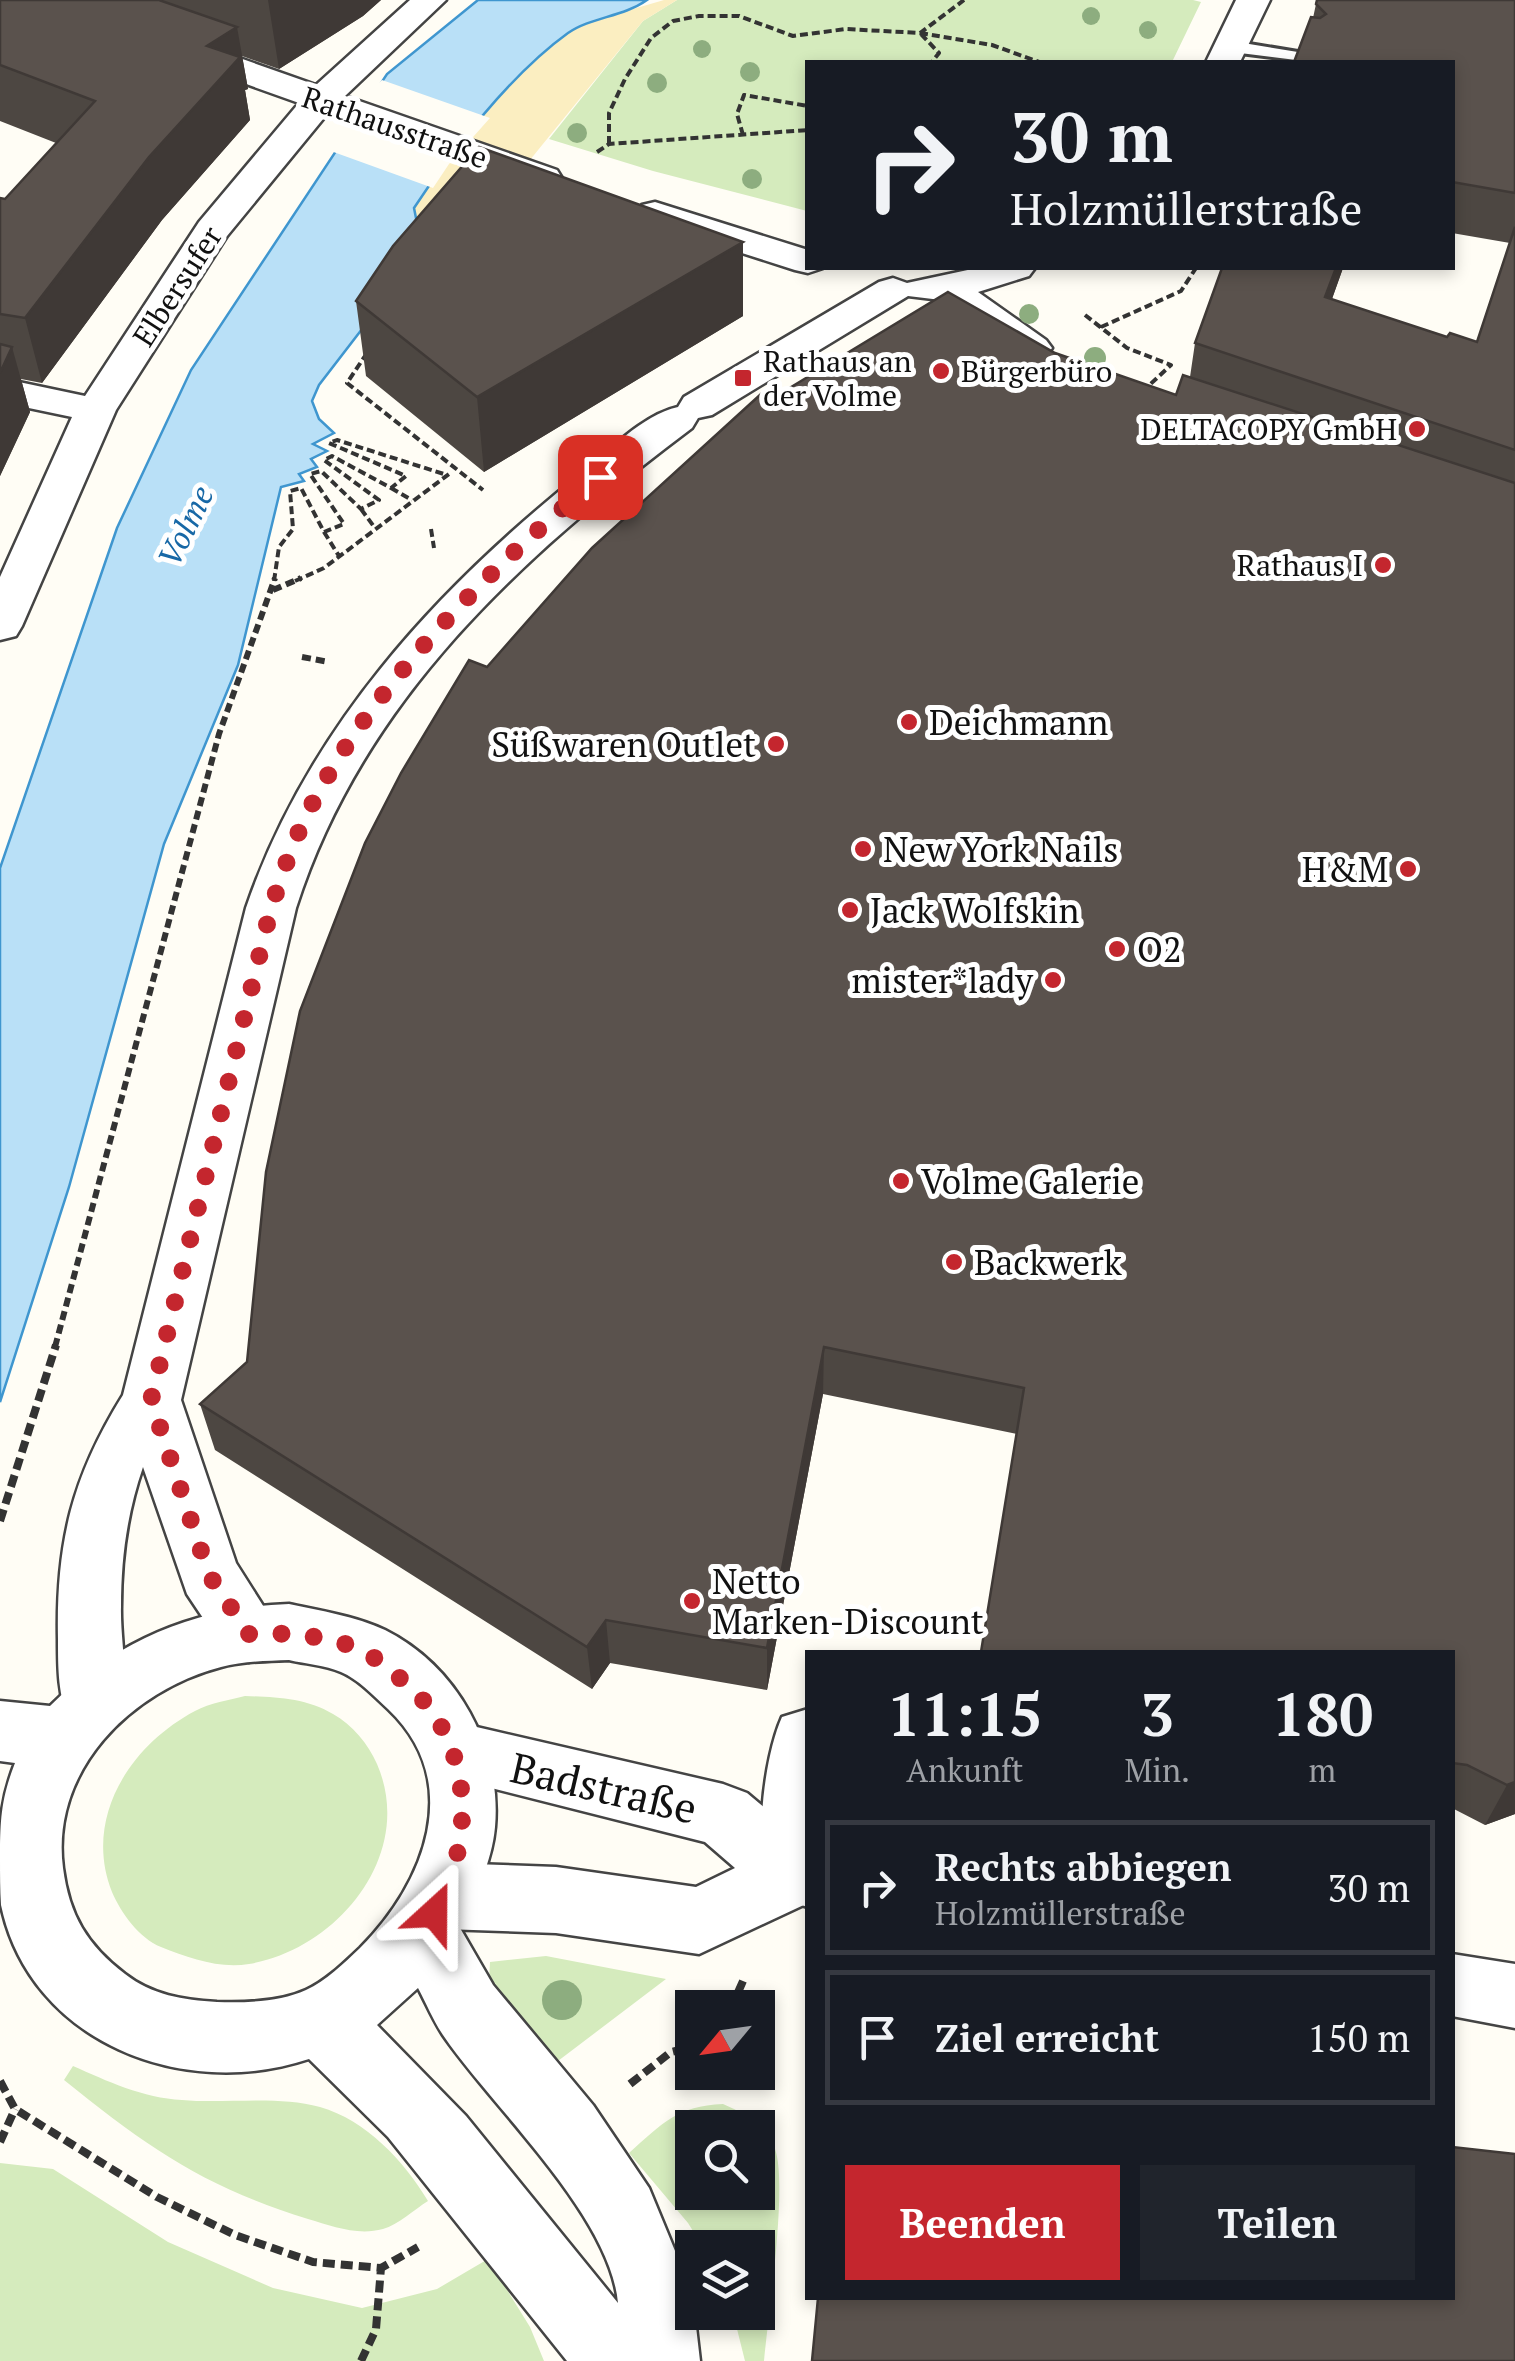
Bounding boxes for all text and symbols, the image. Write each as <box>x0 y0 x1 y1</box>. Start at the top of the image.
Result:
street label: Rathausstraße <box>297 77 493 177</box>
text: 30 m <box>1010 89 1173 182</box>
icon: right <box>845 100 975 230</box>
text: Holzmüllerstraße <box>1010 178 1362 238</box>
street label: Elbersufer <box>123 218 231 354</box>
place label: Rathaus an der Volme <box>763 341 912 415</box>
place label: Bürgerbüro <box>961 351 1112 391</box>
marker: Bürgerbüro <box>930 360 952 382</box>
marker: Rathaus an der Volme <box>732 367 754 389</box>
place label: DELTACOPY GmbH <box>1141 409 1397 449</box>
marker: DELTACOPY GmbH <box>1406 418 1428 440</box>
pin <box>558 435 643 520</box>
icon: arrive <box>573 450 628 505</box>
water label: Volme <box>147 478 223 574</box>
place label: Rathaus I <box>1237 545 1363 585</box>
marker: Rathaus I <box>1372 554 1394 576</box>
place label: Deichmann <box>929 699 1108 745</box>
marker: Deichmann <box>898 711 920 733</box>
place label: Süßwaren Outlet <box>491 721 756 767</box>
marker: Süßwaren Outlet <box>765 733 787 755</box>
place label: New York Nails <box>883 826 1118 872</box>
marker: New York Nails <box>852 838 874 860</box>
place label: H&M <box>1302 846 1388 892</box>
marker: H&M <box>1397 858 1419 880</box>
place label: Jack Wolfskin <box>870 887 1080 933</box>
marker: Jack Wolfskin <box>839 899 861 921</box>
place label: O2 <box>1137 926 1182 972</box>
marker: O2 <box>1106 938 1128 960</box>
place label: mister*lady <box>851 957 1034 1003</box>
marker: mister*lady <box>1042 969 1064 991</box>
place label: Volme Galerie <box>921 1158 1139 1204</box>
marker: Volme Galerie <box>890 1170 912 1192</box>
place label: Backwerk <box>974 1239 1123 1285</box>
marker: Backwerk <box>943 1251 965 1273</box>
place label: Netto Marken-Discount <box>712 1558 984 1644</box>
marker: Netto Marken-Discount <box>681 1590 703 1612</box>
text: 11:15 <box>887 1674 1043 1753</box>
text: 3 <box>1140 1674 1174 1753</box>
text: 180 <box>1272 1674 1373 1753</box>
street label: Badstraße <box>505 1738 703 1836</box>
text: Ankunft <box>906 1749 1023 1791</box>
text: Min. <box>1125 1749 1190 1791</box>
text: m <box>1309 1749 1336 1791</box>
text: Rechts abbiegen <box>935 1842 1231 1892</box>
icon: right <box>850 1860 905 1915</box>
position arrow <box>382 1861 486 1965</box>
text: 30 m <box>1327 1863 1410 1913</box>
text: Holzmüllerstraße <box>935 1892 1186 1934</box>
north arrow <box>675 1990 775 2090</box>
map controls <box>675 1990 775 2330</box>
icon: arrive <box>850 2010 905 2065</box>
text: Ziel erreicht <box>935 2013 1159 2063</box>
text: 150 m <box>1307 2013 1410 2063</box>
button: search <box>675 2110 775 2210</box>
button: Beenden <box>845 2165 1120 2280</box>
button: Teilen <box>1140 2165 1415 2280</box>
button: layers <box>675 2230 775 2330</box>

